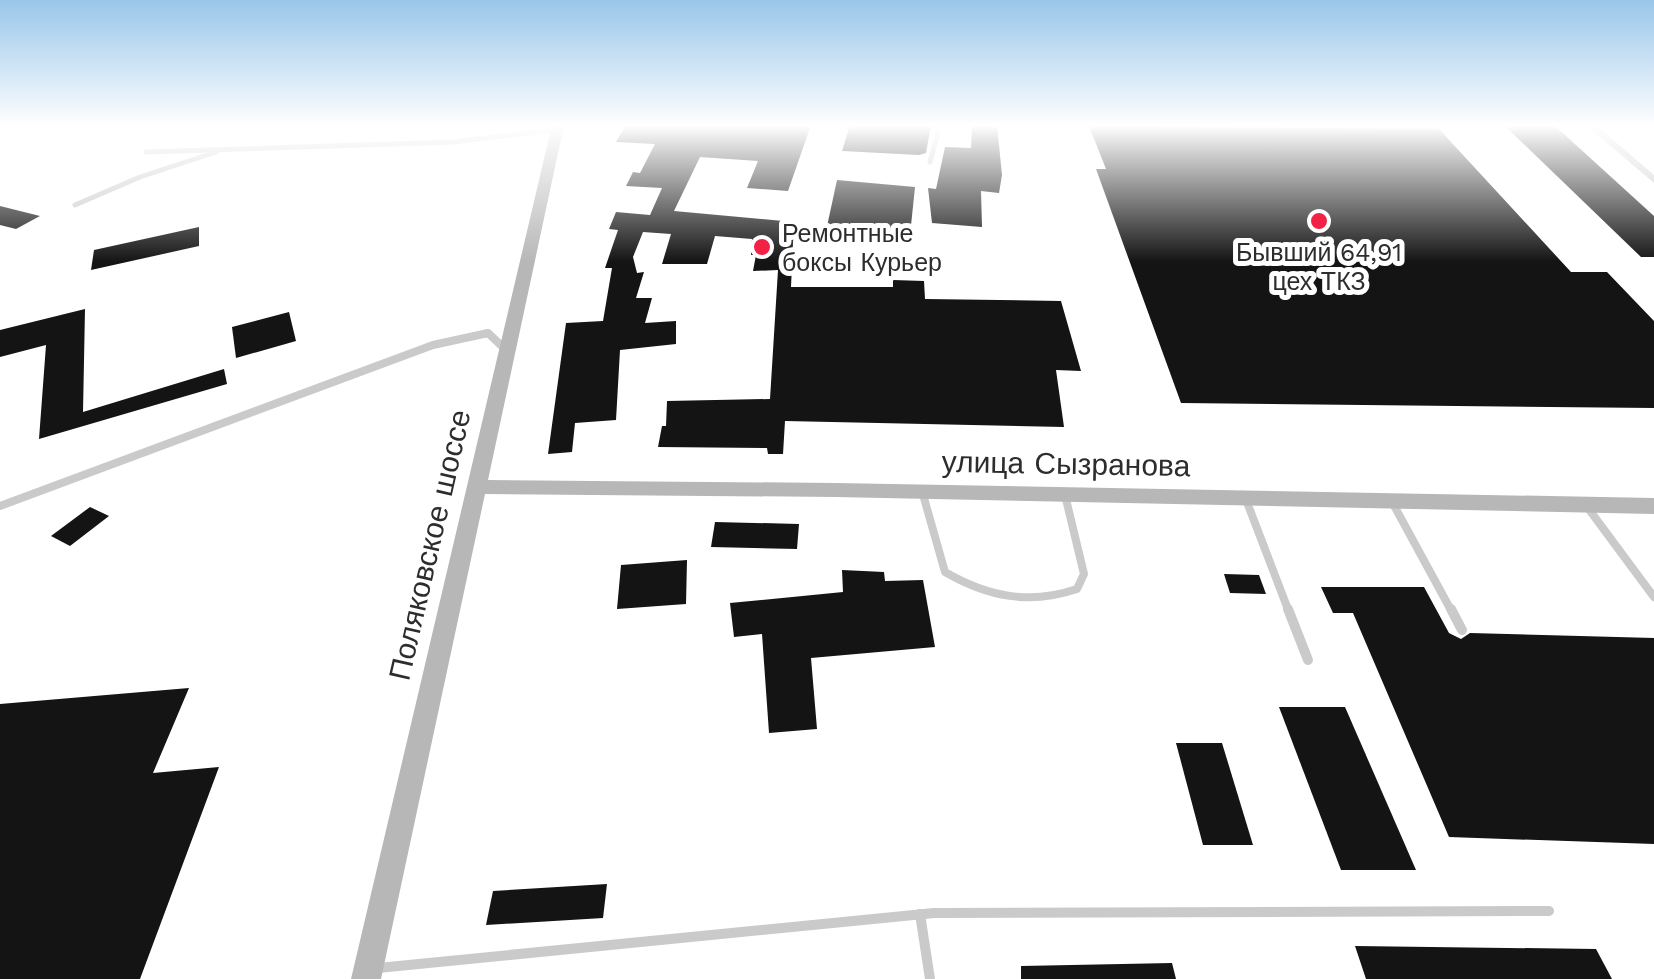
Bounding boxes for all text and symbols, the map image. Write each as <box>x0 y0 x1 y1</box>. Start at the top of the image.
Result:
marker: Бывший 64,91 цех ТКЗ <box>1308 210 1330 232</box>
place label: Ремонтные боксы Курьер <box>782 219 942 277</box>
marker: Ремонтные боксы Курьер <box>751 236 773 258</box>
place label: Бывший 64,91 цех ТКЗ <box>1236 238 1402 296</box>
street label: Поляковское шоссе <box>381 406 478 684</box>
street label: улица Сызранова <box>941 444 1191 483</box>

